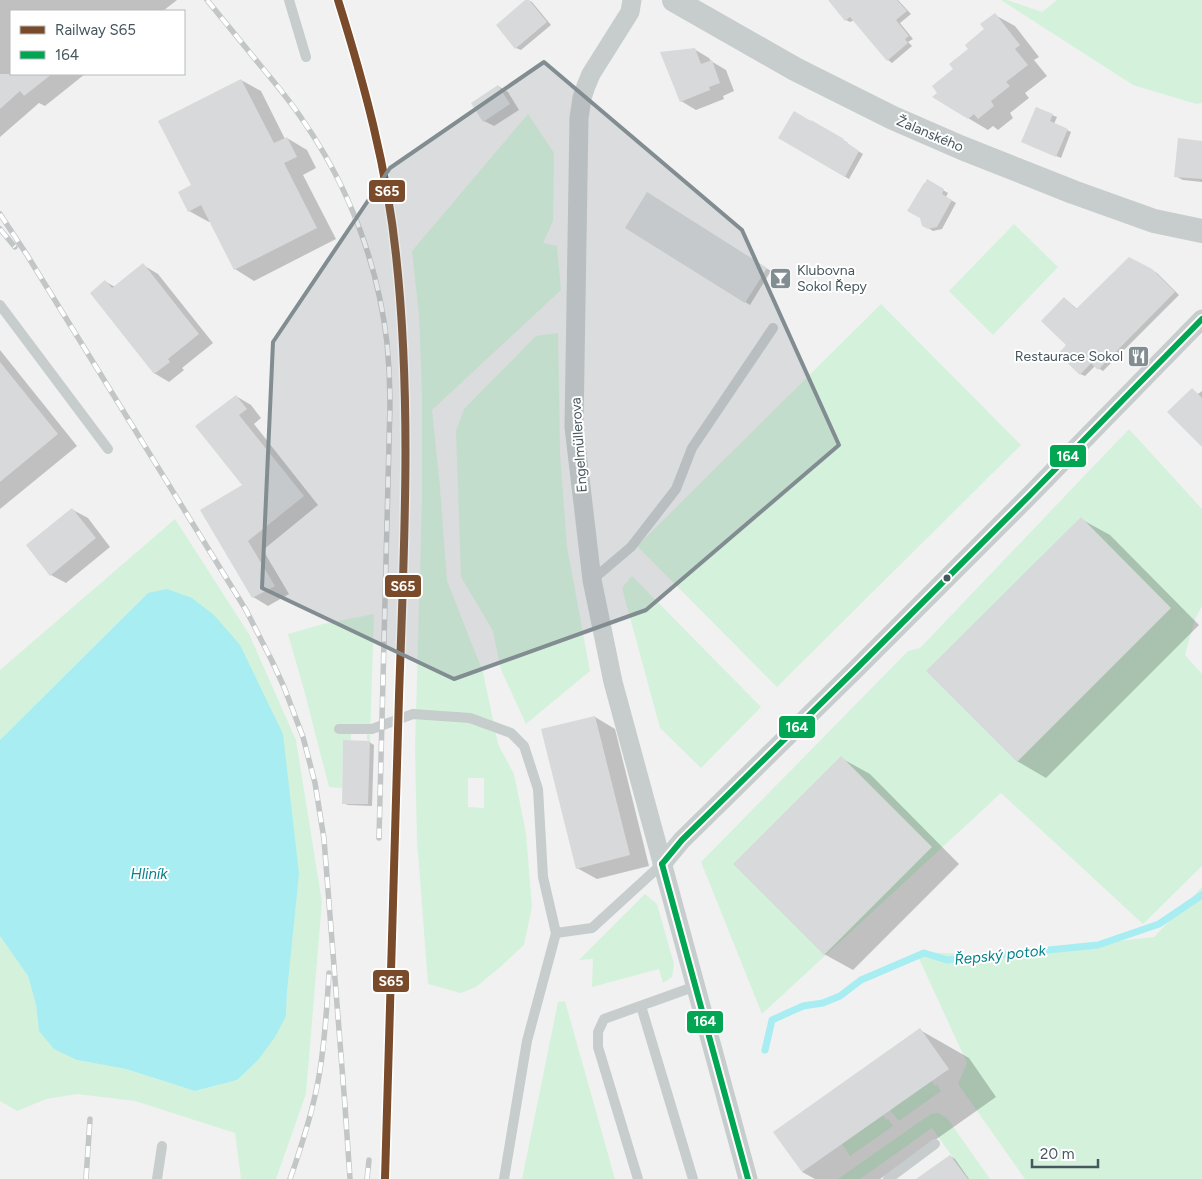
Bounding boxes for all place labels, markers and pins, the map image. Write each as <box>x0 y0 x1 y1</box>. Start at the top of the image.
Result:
place label: Klubovna Sokol Řepy <box>797 262 868 295</box>
bar icon: Klubovna Sokol Řepy <box>769 266 793 290</box>
restaurant icon: Restaurace Sokol <box>1127 344 1151 368</box>
place label: Restaurace Sokol <box>1015 348 1123 365</box>
unlabelled marker <box>942 573 952 583</box>

